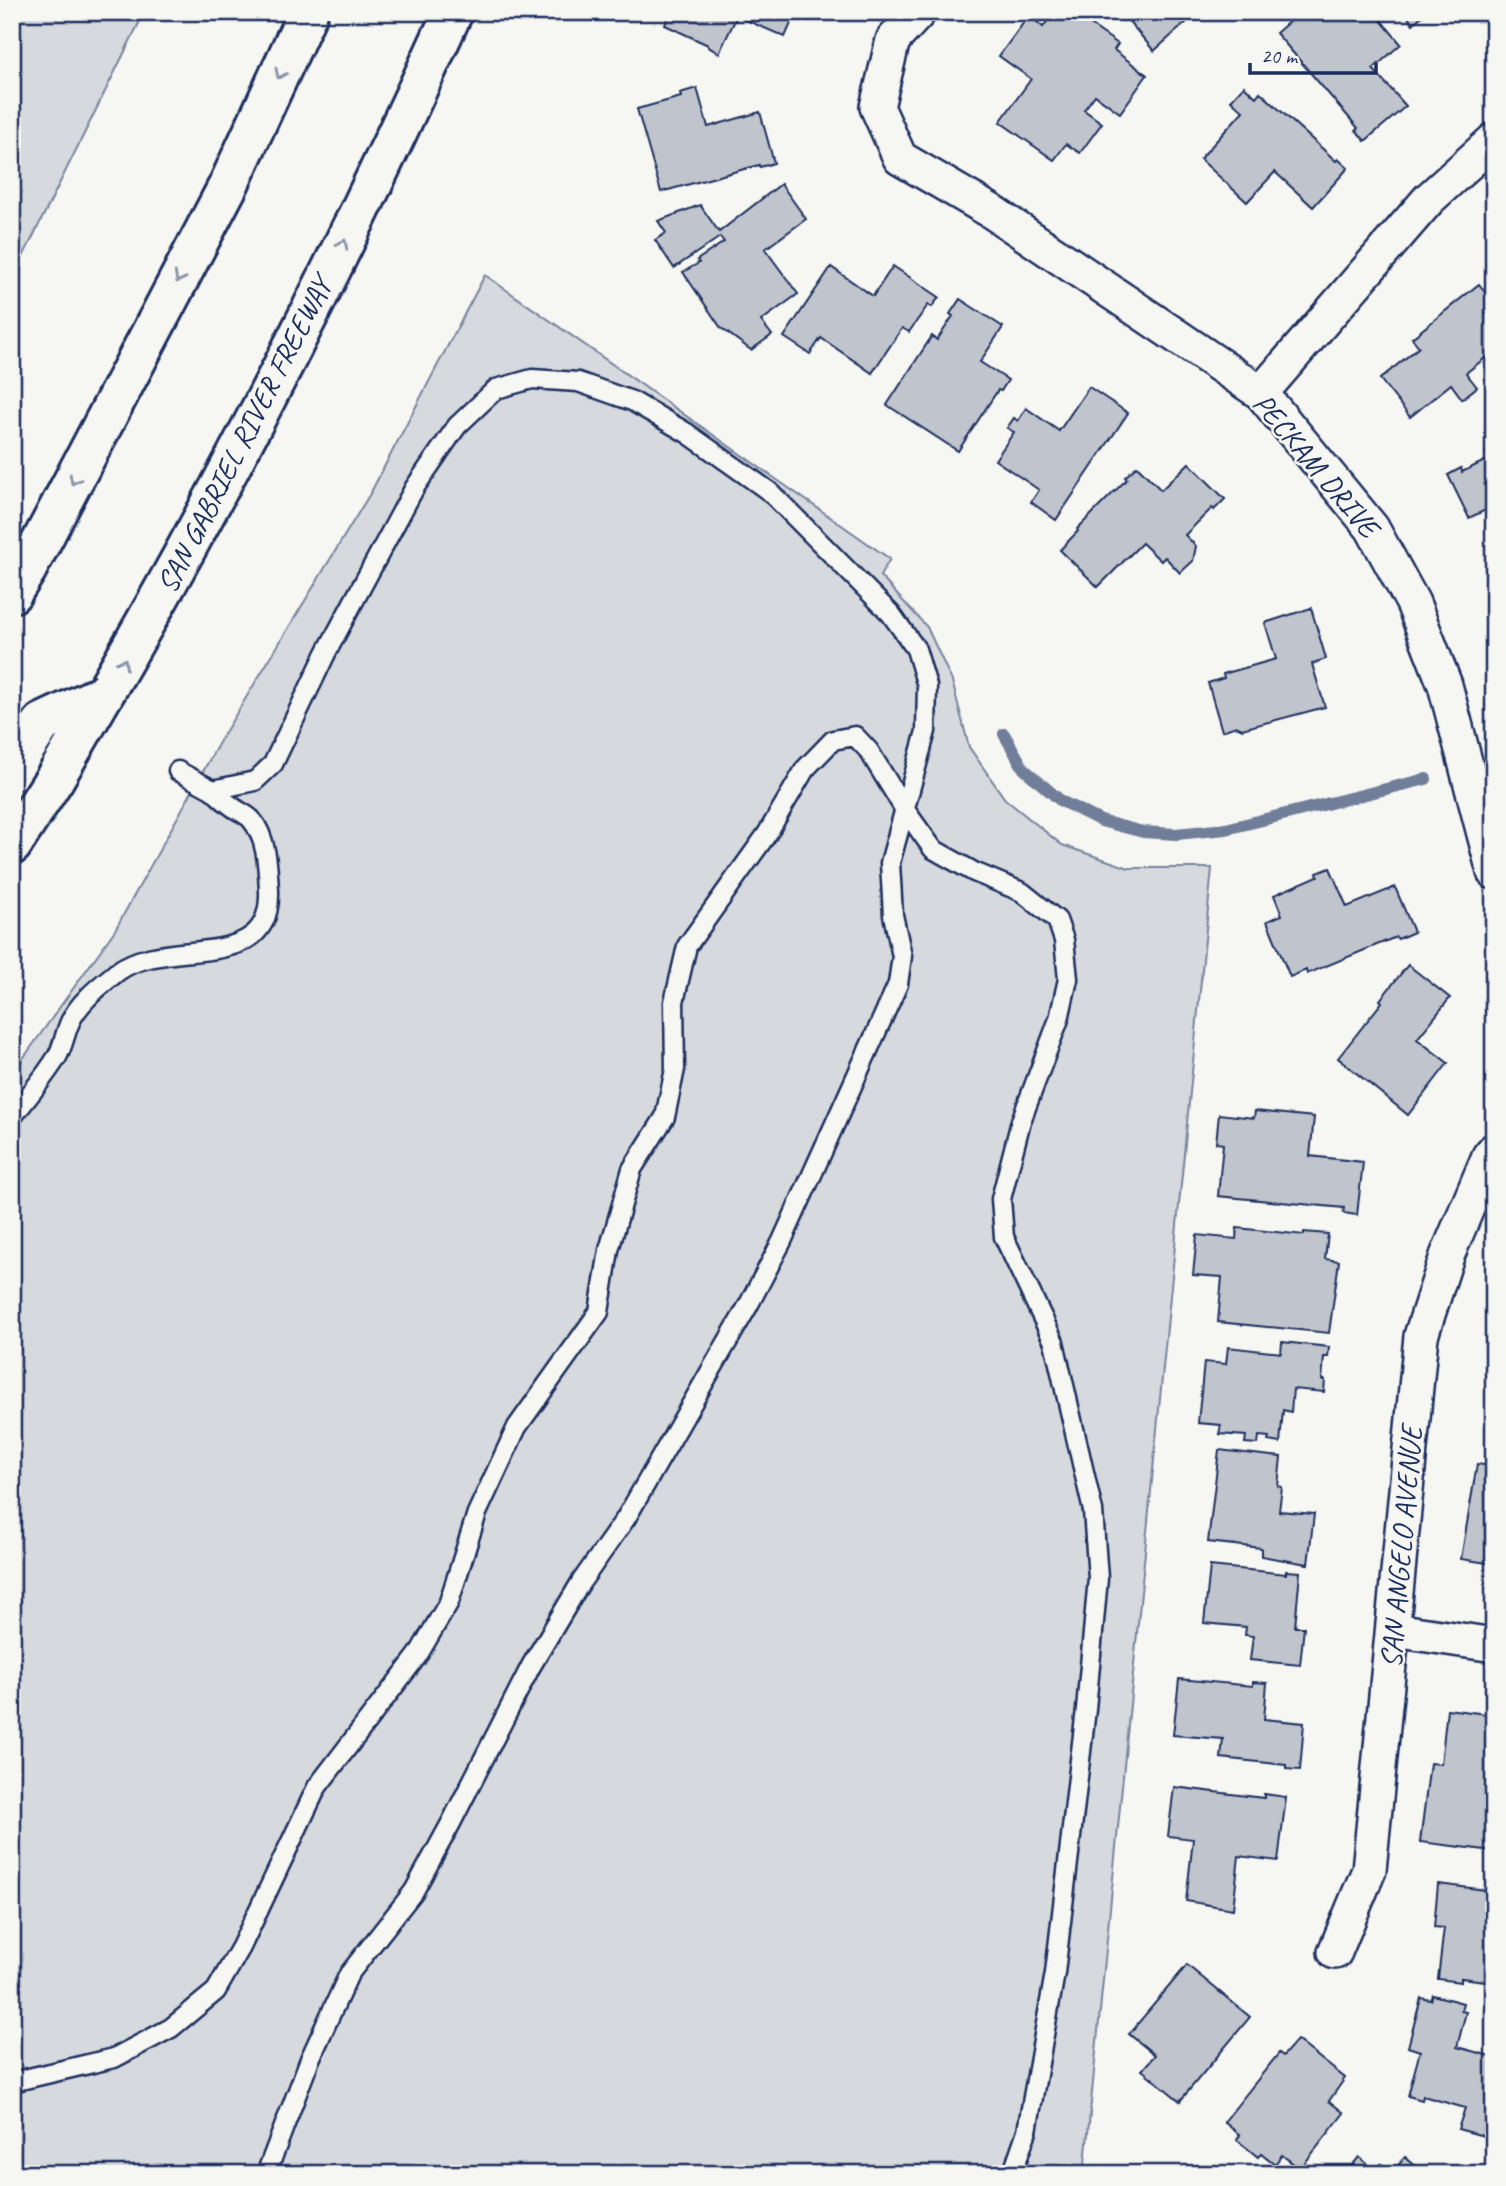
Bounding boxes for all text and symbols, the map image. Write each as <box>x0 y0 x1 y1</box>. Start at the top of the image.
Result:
scale bar <box>1250 32 1376 76</box>
text: 20 m <box>1261 43 1299 69</box>
one-way arrow <box>274 67 288 79</box>
one-way arrow <box>334 239 348 251</box>
street label: SAN GABRIEL RIVER FREEWAY <box>148 266 343 599</box>
one-way arrow <box>174 271 188 283</box>
street label: PECKAM DRIVE <box>1245 385 1390 548</box>
one-way arrow <box>69 473 82 485</box>
one-way arrow <box>115 657 128 670</box>
street label: SAN ANGELO AVENUE <box>1372 1421 1431 1669</box>

